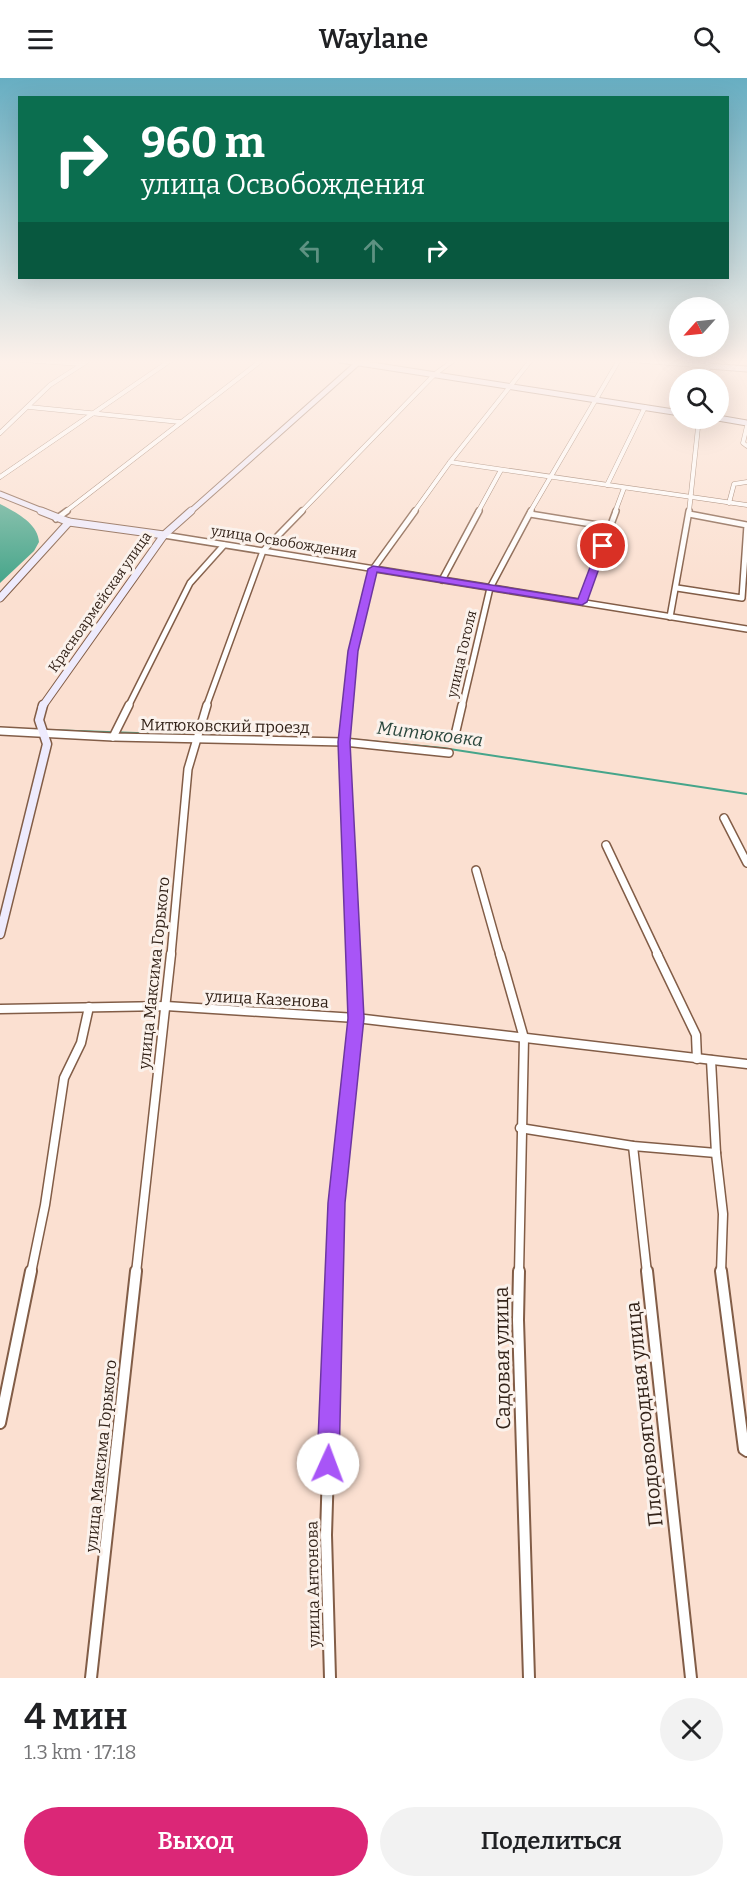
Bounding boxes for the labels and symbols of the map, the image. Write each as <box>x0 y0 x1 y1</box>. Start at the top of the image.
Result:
north arrow <box>669 297 729 357</box>
pin <box>577 520 628 571</box>
street label: улица Освобождения <box>209 522 358 562</box>
street label: Красноармейская улица <box>45 528 155 676</box>
street label: улица Гоголя <box>443 608 480 700</box>
street label: Митюковский проезд <box>140 715 310 737</box>
water label: Митюковка <box>376 717 484 751</box>
street label: улица Максима Горького <box>134 876 174 1071</box>
street label: улица Казенова <box>204 986 330 1012</box>
street label: Садовая улица <box>489 1286 515 1430</box>
street label: Плодовоягодная улица <box>620 1300 668 1528</box>
street label: улица Максима Горького <box>81 1359 121 1554</box>
position arrow <box>296 1432 360 1496</box>
street label: улица Антонова <box>302 1520 324 1648</box>

